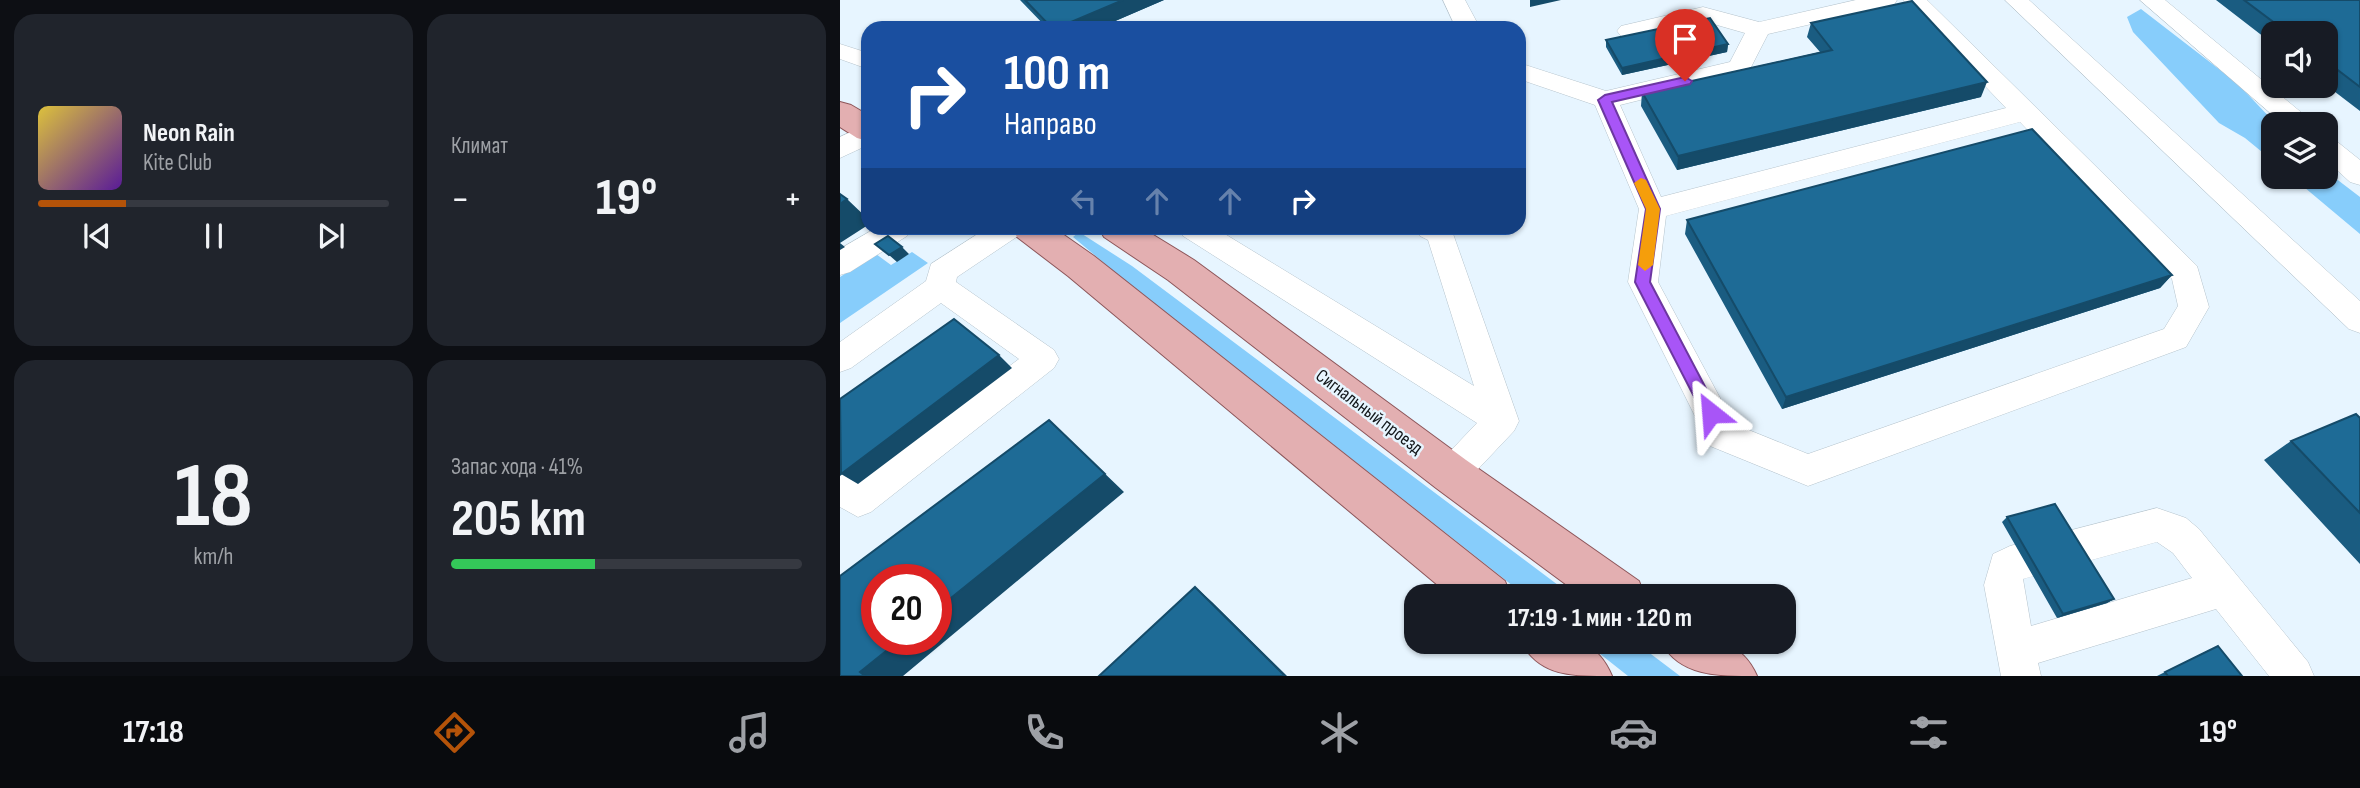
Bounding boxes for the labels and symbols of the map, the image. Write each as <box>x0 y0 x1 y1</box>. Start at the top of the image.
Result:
pin <box>1655 9 1715 81</box>
street label: Сигнальный проезд <box>1311 364 1427 460</box>
position arrow <box>1674 376 1748 450</box>
speed limit sign: 20 <box>861 564 952 655</box>

